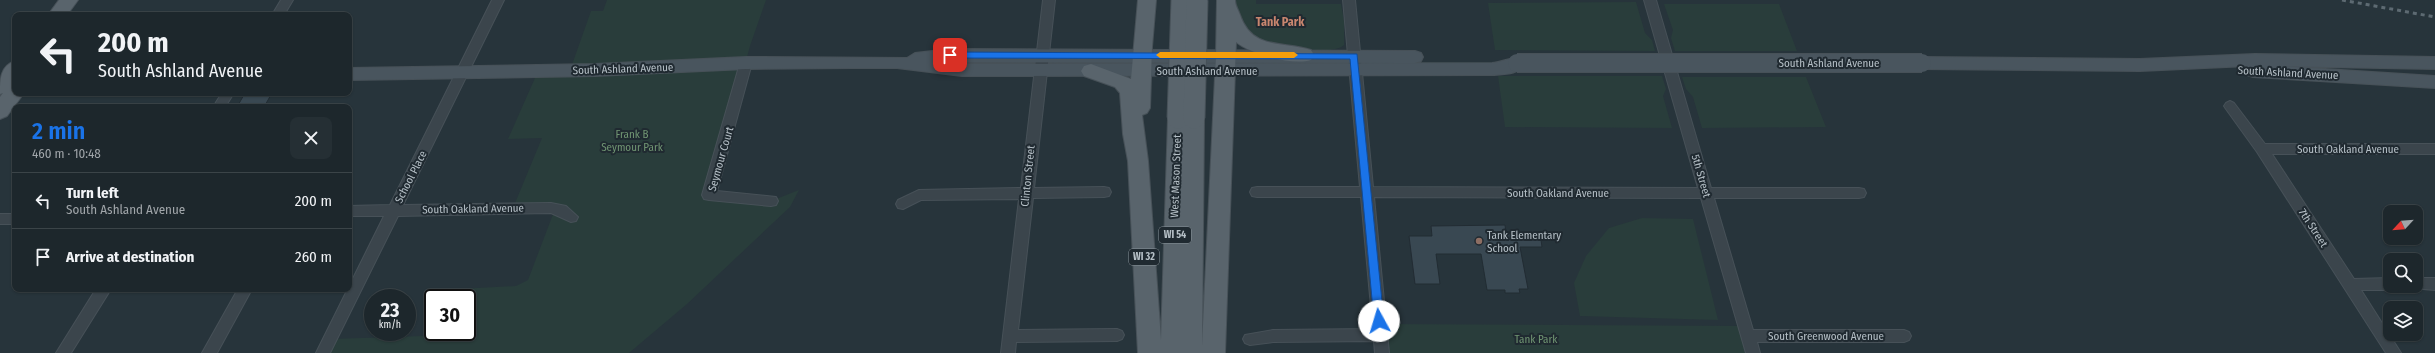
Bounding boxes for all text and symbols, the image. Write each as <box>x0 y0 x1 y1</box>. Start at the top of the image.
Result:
district label: Tank Park <box>1256 15 1305 29</box>
text: 200 m <box>98 26 169 59</box>
icon: left <box>32 28 84 80</box>
pin <box>933 38 967 72</box>
icon: arrive <box>939 44 961 66</box>
street label: South Ashland Avenue <box>1779 57 1879 70</box>
text: South Ashland Avenue <box>98 60 263 82</box>
street label: South Ashland Avenue <box>572 61 674 77</box>
street label: South Ashland Avenue <box>2237 64 2339 82</box>
street label: South Ashland Avenue <box>1157 65 1257 78</box>
text: 2 min <box>32 117 85 145</box>
button: close <box>290 117 332 159</box>
street label: Seymour Court <box>706 125 737 193</box>
park label: Frank B Seymour Park <box>601 128 664 154</box>
street label: West Mason Street <box>1168 134 1184 218</box>
street label: South Oakland Avenue <box>2297 143 2399 156</box>
street label: Clinton Street <box>1018 144 1038 207</box>
text: 460 m · 10:48 <box>32 146 101 161</box>
street label: School Place <box>392 149 430 205</box>
street label: 5th Street <box>1689 153 1713 199</box>
text: Turn left <box>66 184 119 202</box>
street label: South Oakland Avenue <box>1507 187 1609 200</box>
icon: left <box>32 190 54 212</box>
text: 200 m <box>295 192 332 210</box>
text: South Ashland Avenue <box>66 202 185 217</box>
street label: South Oakland Avenue <box>422 202 524 216</box>
north arrow <box>2383 205 2423 245</box>
map controls <box>2383 205 2423 341</box>
street label: 7th Street <box>2296 206 2331 250</box>
road number: WI 54 <box>1159 227 1191 243</box>
place label: Tank Elementary School <box>1487 229 1561 255</box>
marker: Tank Elementary School <box>1474 236 1484 246</box>
icon: arrive <box>32 246 54 268</box>
text: Arrive at destination <box>66 248 194 266</box>
text: 260 m <box>295 248 332 266</box>
road number: WI 32 <box>1129 249 1159 265</box>
button: search <box>2383 253 2423 293</box>
speed limit sign: 30 <box>424 289 476 341</box>
text: 23 <box>381 298 399 322</box>
position arrow <box>1358 300 1400 342</box>
button: layers <box>2383 301 2423 341</box>
text: km/h <box>379 319 401 331</box>
street label: South Greenwood Avenue <box>1768 330 1884 343</box>
park label: Tank Park <box>1515 333 1558 346</box>

